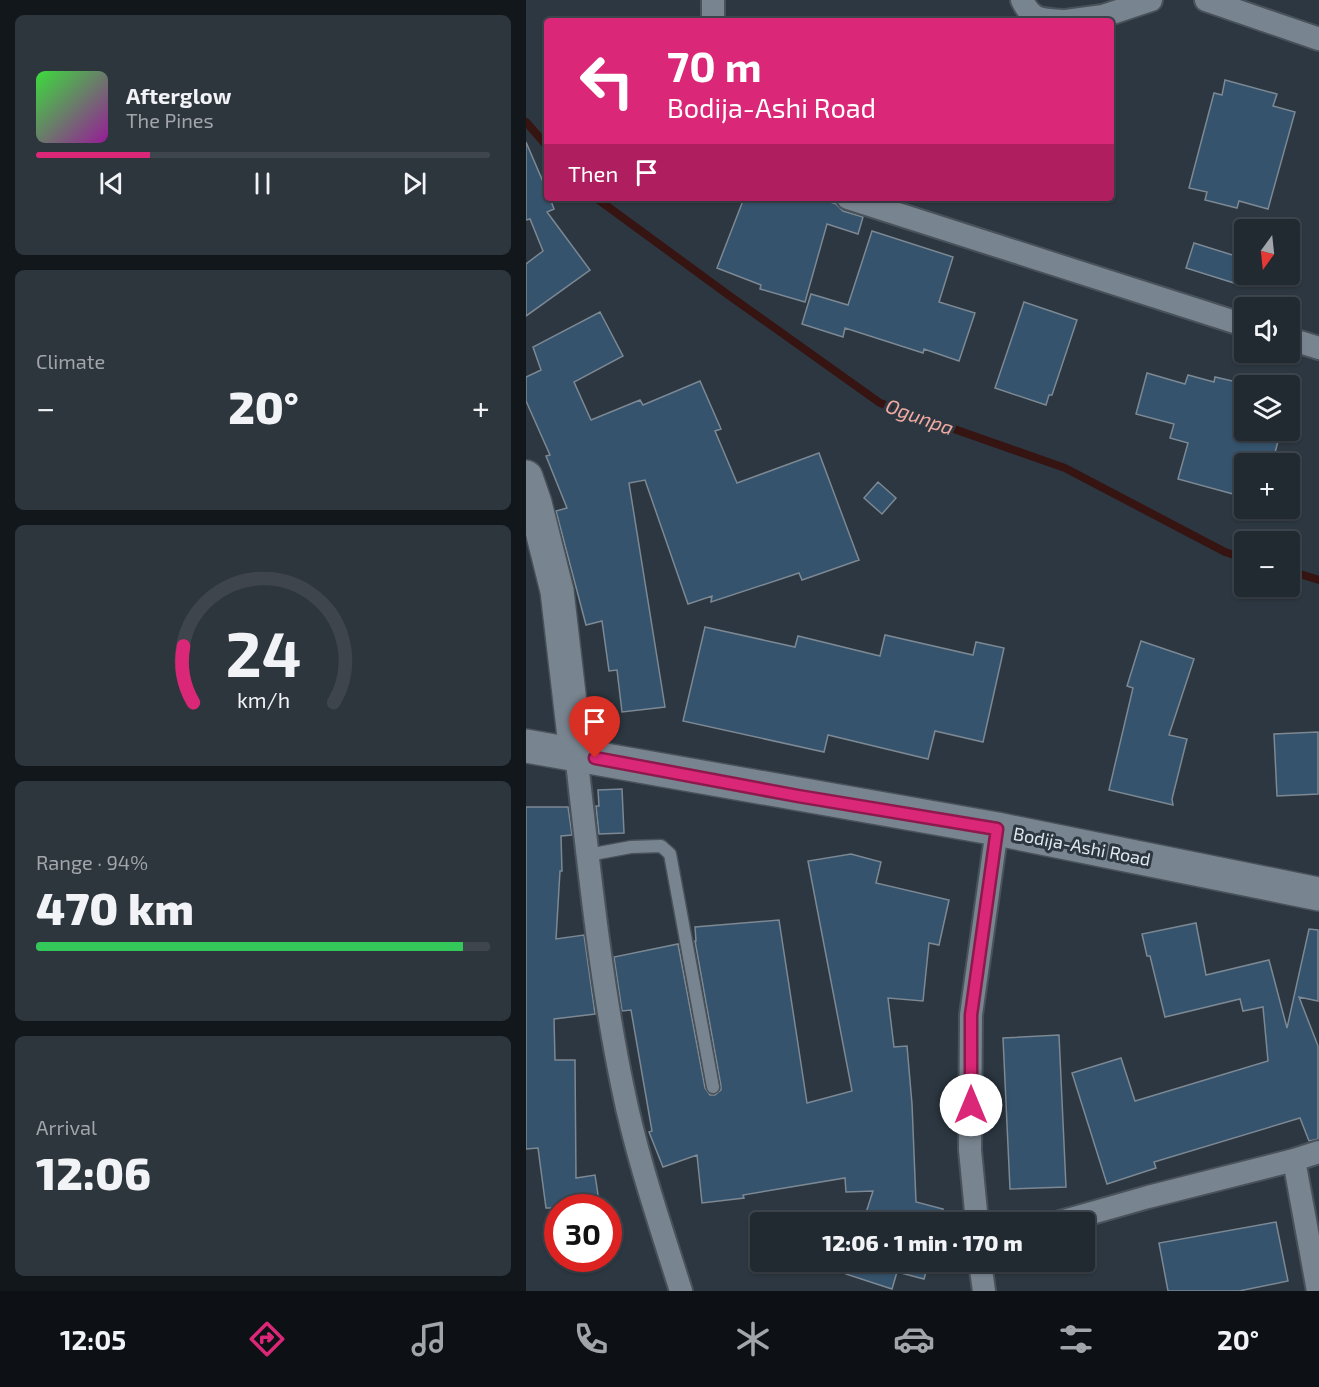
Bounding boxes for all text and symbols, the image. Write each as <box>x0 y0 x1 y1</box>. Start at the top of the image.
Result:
text: 70 m <box>667 40 762 90</box>
icon: left <box>568 42 646 120</box>
text: Afterglow <box>126 82 231 108</box>
text: Bodija-Ashi Road <box>667 91 876 123</box>
text: The Pines <box>126 108 214 132</box>
icon: arrive <box>630 156 663 189</box>
text: Then <box>568 160 618 186</box>
icon: previous <box>95 167 128 200</box>
icon: pause <box>246 167 279 200</box>
icon: next <box>398 167 431 200</box>
north arrow <box>1234 219 1300 285</box>
map controls <box>1234 219 1300 597</box>
button: sound <box>1234 297 1300 363</box>
text: Climate <box>36 349 105 373</box>
button: layers <box>1234 375 1300 441</box>
text: 20° <box>228 379 299 433</box>
text: − <box>36 387 55 427</box>
text: + <box>472 387 490 427</box>
water label: Ogunpa <box>883 393 957 439</box>
button: + <box>1234 453 1300 519</box>
button: − <box>1234 531 1300 597</box>
text: 24 <box>225 615 301 690</box>
text: km/h <box>236 687 290 712</box>
pin <box>569 696 620 758</box>
icon: arrive <box>578 705 611 738</box>
street label: Bodija-Ashi Road <box>1012 822 1152 870</box>
text: Range · 94% <box>36 850 148 874</box>
text: 470 km <box>36 880 194 934</box>
position arrow <box>939 1073 1003 1137</box>
text: Arrival <box>36 1115 97 1139</box>
text: 12:06 <box>36 1145 151 1199</box>
speed limit sign: 30 <box>544 1194 622 1272</box>
text: 12:06 · 1 min · 170 m <box>822 1229 1023 1255</box>
icon: directions <box>246 1318 288 1360</box>
icon: music <box>408 1318 450 1360</box>
icon: phone <box>570 1318 612 1360</box>
icon: climate <box>732 1318 774 1360</box>
icon: car <box>893 1318 935 1360</box>
icon: filters <box>1055 1318 1097 1360</box>
text: 12:05 <box>60 1323 126 1355</box>
text: 20° <box>1217 1323 1259 1355</box>

